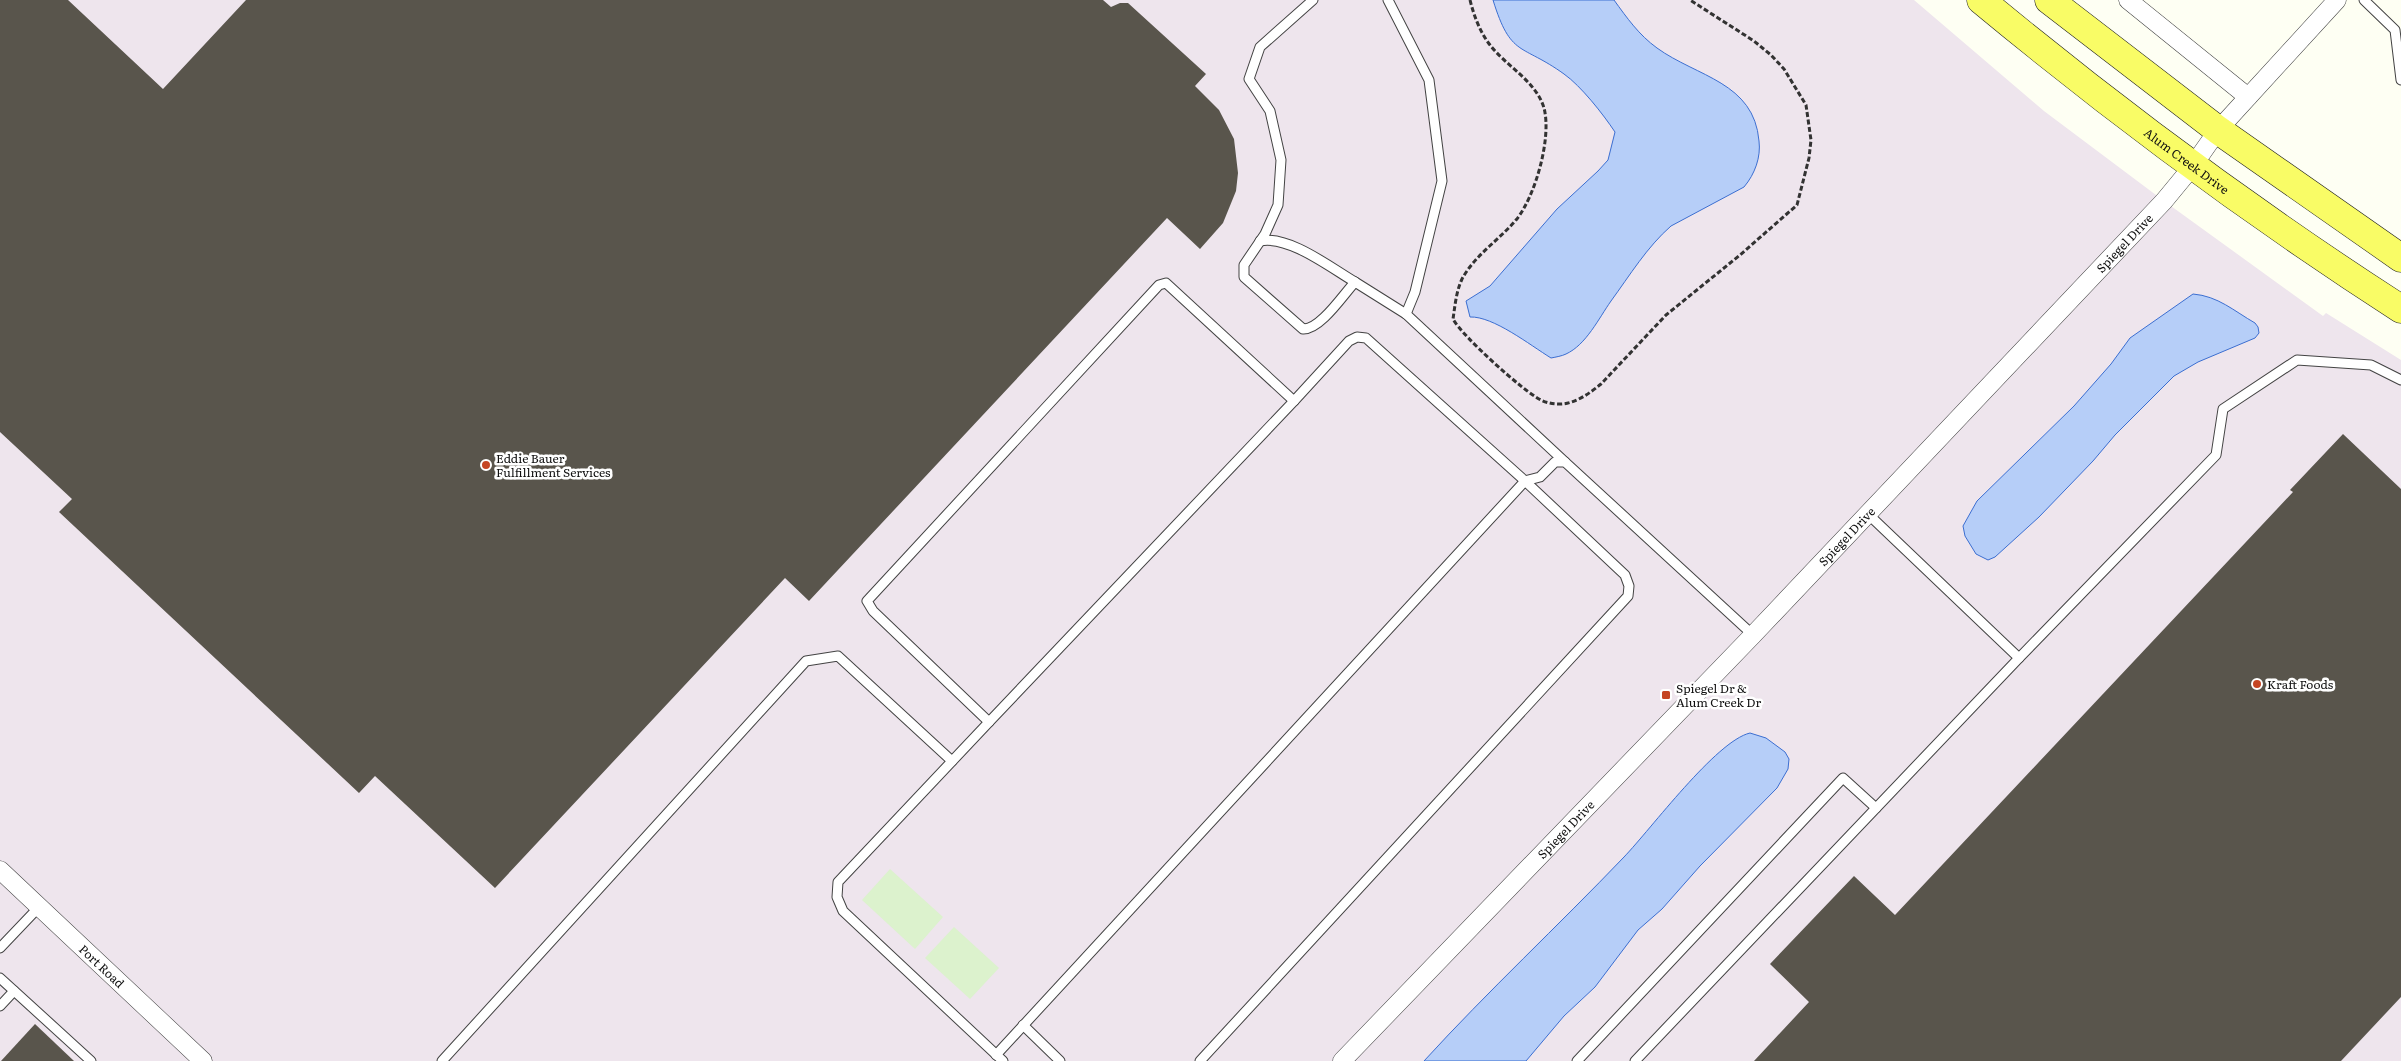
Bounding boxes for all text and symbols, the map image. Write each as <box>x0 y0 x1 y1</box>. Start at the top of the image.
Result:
street label: Alum Creek Drive <box>2140 123 2233 198</box>
street label: Spiegel Drive <box>2092 209 2157 276</box>
place label: Eddie Bauer Fulfillment Services <box>496 449 611 481</box>
marker: Eddie Bauer Fulfillment Services <box>480 459 492 471</box>
street label: Spiegel Drive <box>1814 503 1879 570</box>
place label: Kraft Foods <box>2267 675 2334 693</box>
marker: Kraft Foods <box>2251 678 2263 690</box>
place label: Spiegel Dr & Alum Creek Dr <box>1676 679 1761 711</box>
marker: Spiegel Dr & Alum Creek Dr <box>1660 689 1672 701</box>
street label: Spiegel Drive <box>1533 796 1598 863</box>
street label: Port Road <box>75 940 129 992</box>

